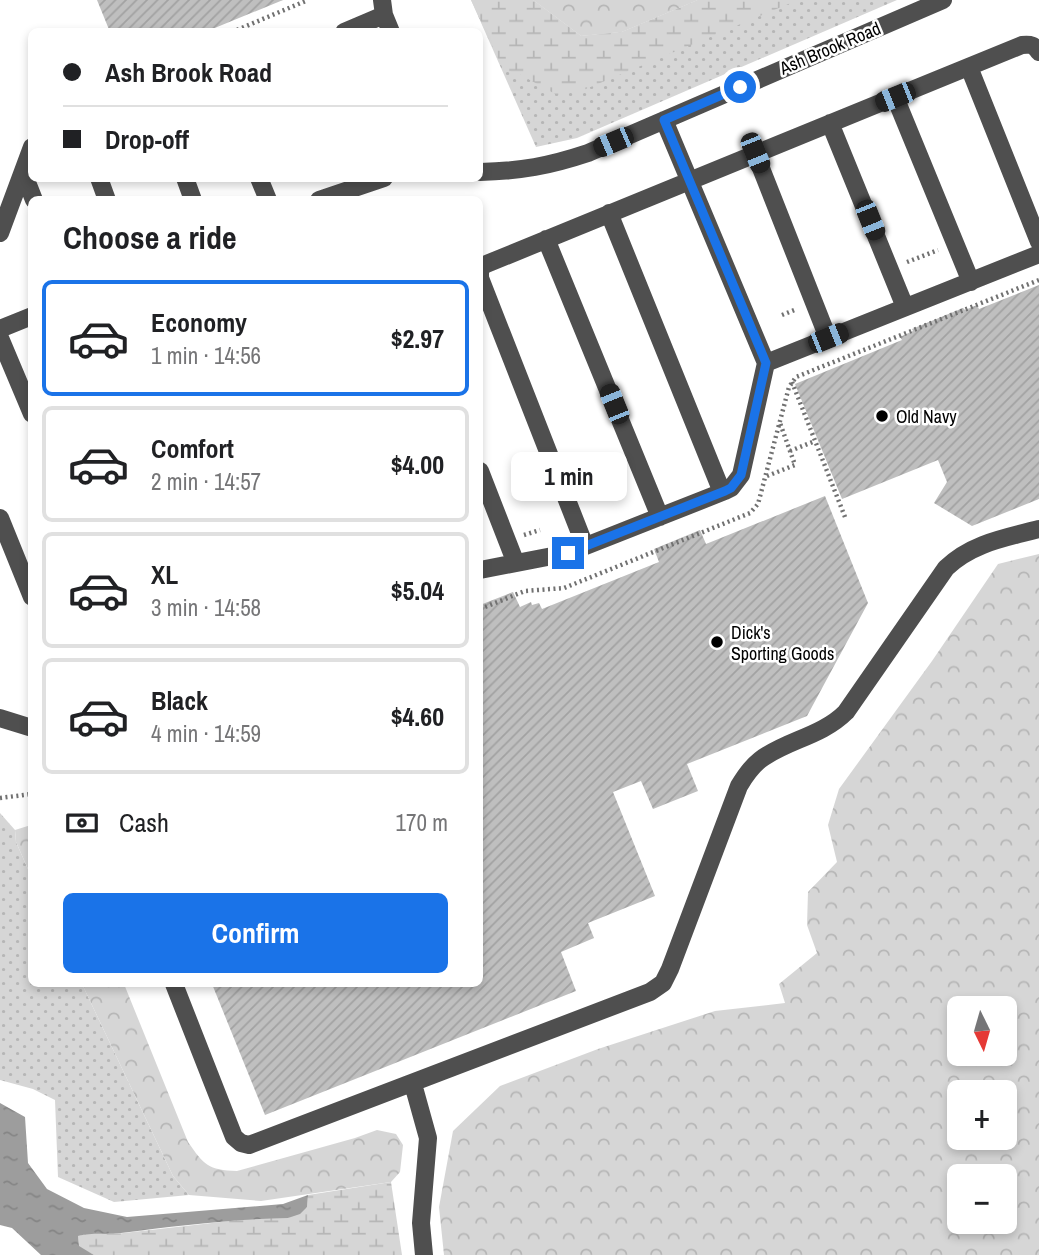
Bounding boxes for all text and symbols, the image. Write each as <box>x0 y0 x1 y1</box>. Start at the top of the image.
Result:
street label: Ash Brook Road <box>775 15 884 81</box>
text: Ash Brook Road <box>105 55 272 90</box>
route start <box>724 71 756 103</box>
car <box>872 79 919 115</box>
text: Drop-off <box>105 122 189 157</box>
car <box>590 124 637 160</box>
car <box>738 130 773 176</box>
car <box>853 197 888 243</box>
text: Choose a ride <box>63 216 237 259</box>
text: Economy <box>151 305 247 340</box>
icon: car <box>67 307 130 370</box>
car <box>805 320 852 356</box>
text: $2.97 <box>391 321 444 356</box>
text: 1 min · 14:56 <box>151 340 261 371</box>
car <box>597 381 632 427</box>
place label: Old Navy <box>896 404 957 429</box>
marker: Old Navy <box>874 408 890 424</box>
text: Comfort <box>151 431 234 466</box>
icon: car <box>67 433 130 496</box>
text: $4.00 <box>391 447 444 482</box>
callout: 1 min <box>510 452 626 500</box>
text: 1 min <box>544 461 594 492</box>
text: 2 min · 14:57 <box>151 466 261 497</box>
route end <box>552 537 584 569</box>
text: XL <box>151 557 178 592</box>
icon: car <box>67 559 130 622</box>
text: $5.04 <box>391 573 444 608</box>
text: 3 min · 14:58 <box>151 592 261 623</box>
place label: Dick's Sporting Goods <box>731 620 834 666</box>
marker: Dick's Sporting Goods <box>709 634 725 650</box>
text: Black <box>151 683 208 718</box>
icon: car <box>67 685 130 748</box>
text: $4.60 <box>391 699 444 734</box>
text: 4 min · 14:59 <box>151 718 261 749</box>
icon: cash <box>63 804 101 842</box>
text: Cash <box>119 805 169 840</box>
text: 170 m <box>396 807 448 838</box>
button: Confirm <box>63 893 448 973</box>
north arrow <box>947 996 1017 1066</box>
map controls <box>947 996 1017 1234</box>
button: + <box>947 1080 1017 1150</box>
button: − <box>947 1164 1017 1234</box>

